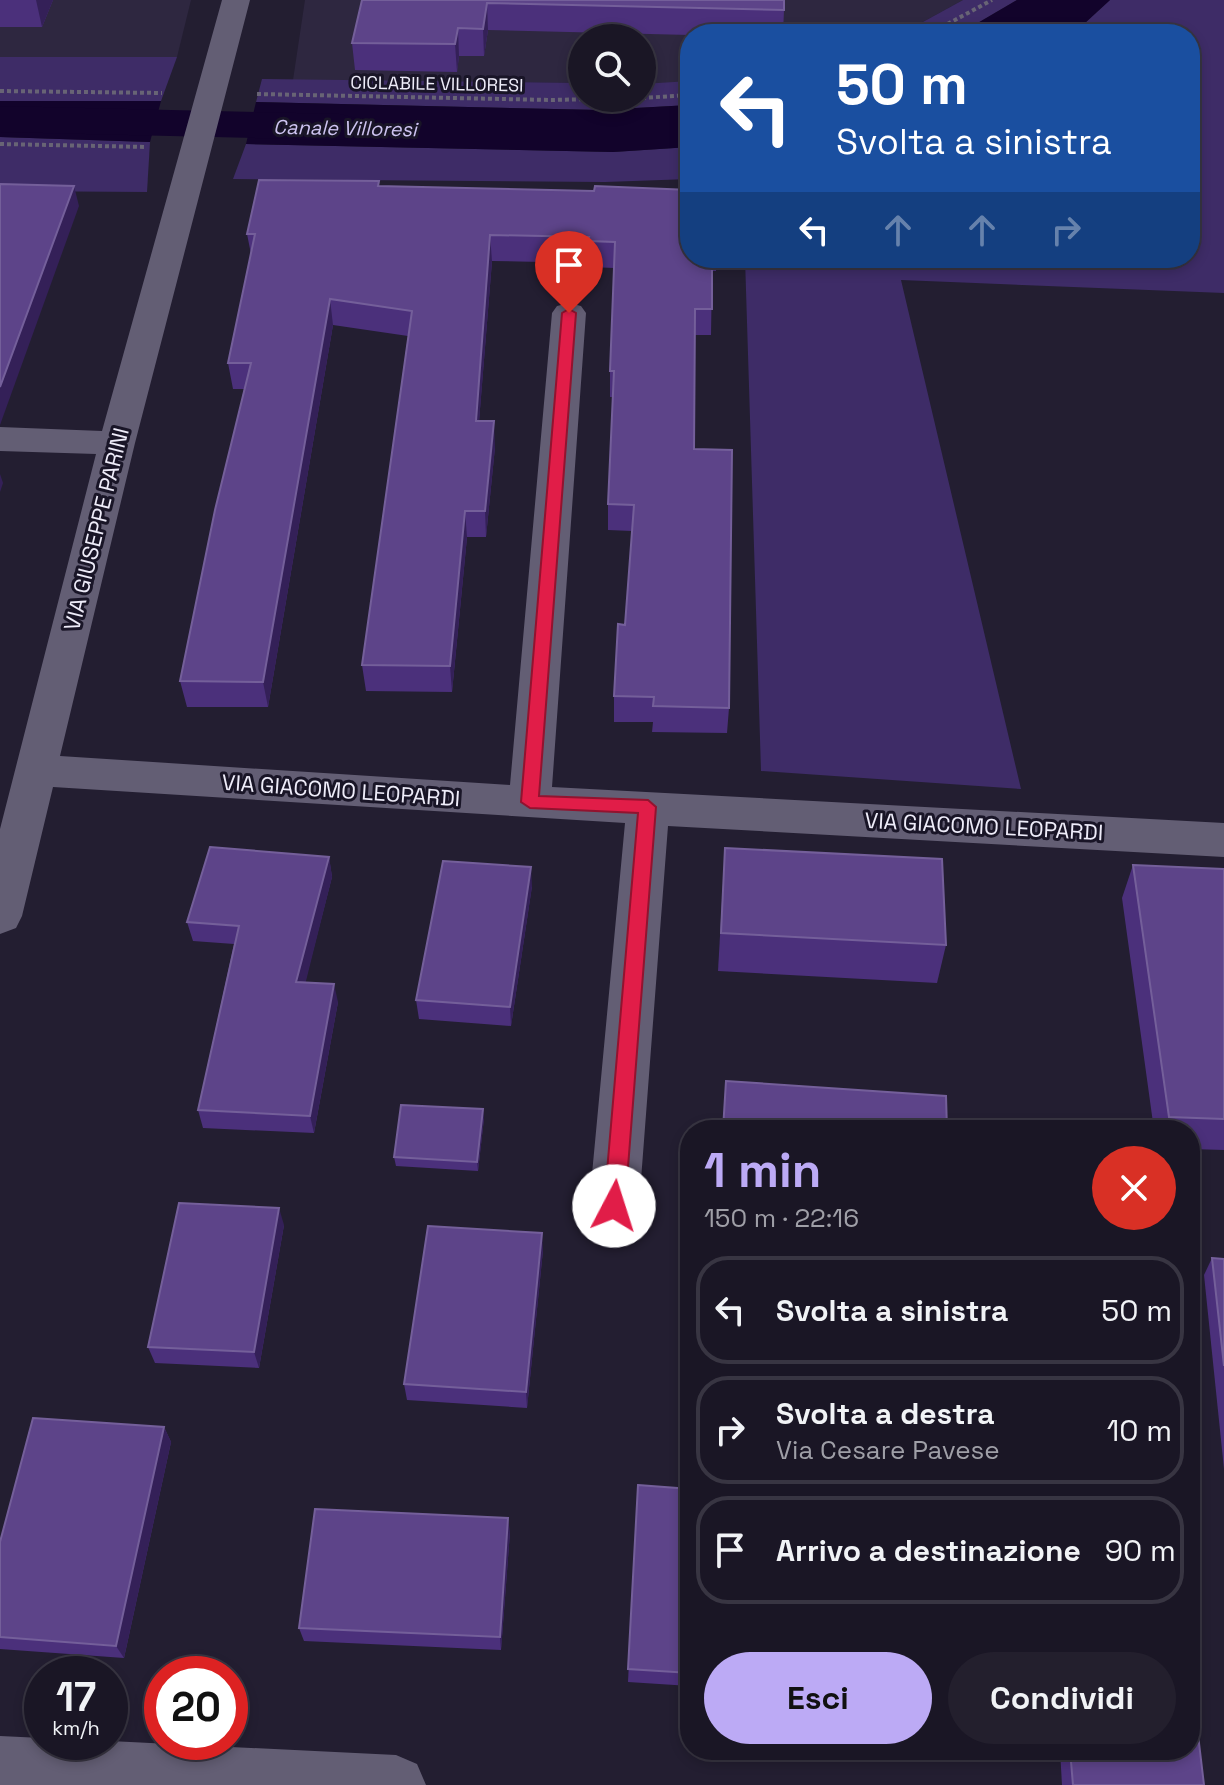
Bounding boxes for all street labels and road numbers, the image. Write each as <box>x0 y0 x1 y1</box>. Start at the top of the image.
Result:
street label: CICLABILE VILLORESI <box>350 70 524 97</box>
street label: VIA GIUSEPPE PARINI <box>57 425 135 633</box>
street label: VIA GIACOMO LEOPARDI <box>221 768 461 812</box>
street label: VIA GIACOMO LEOPARDI <box>864 806 1104 846</box>

